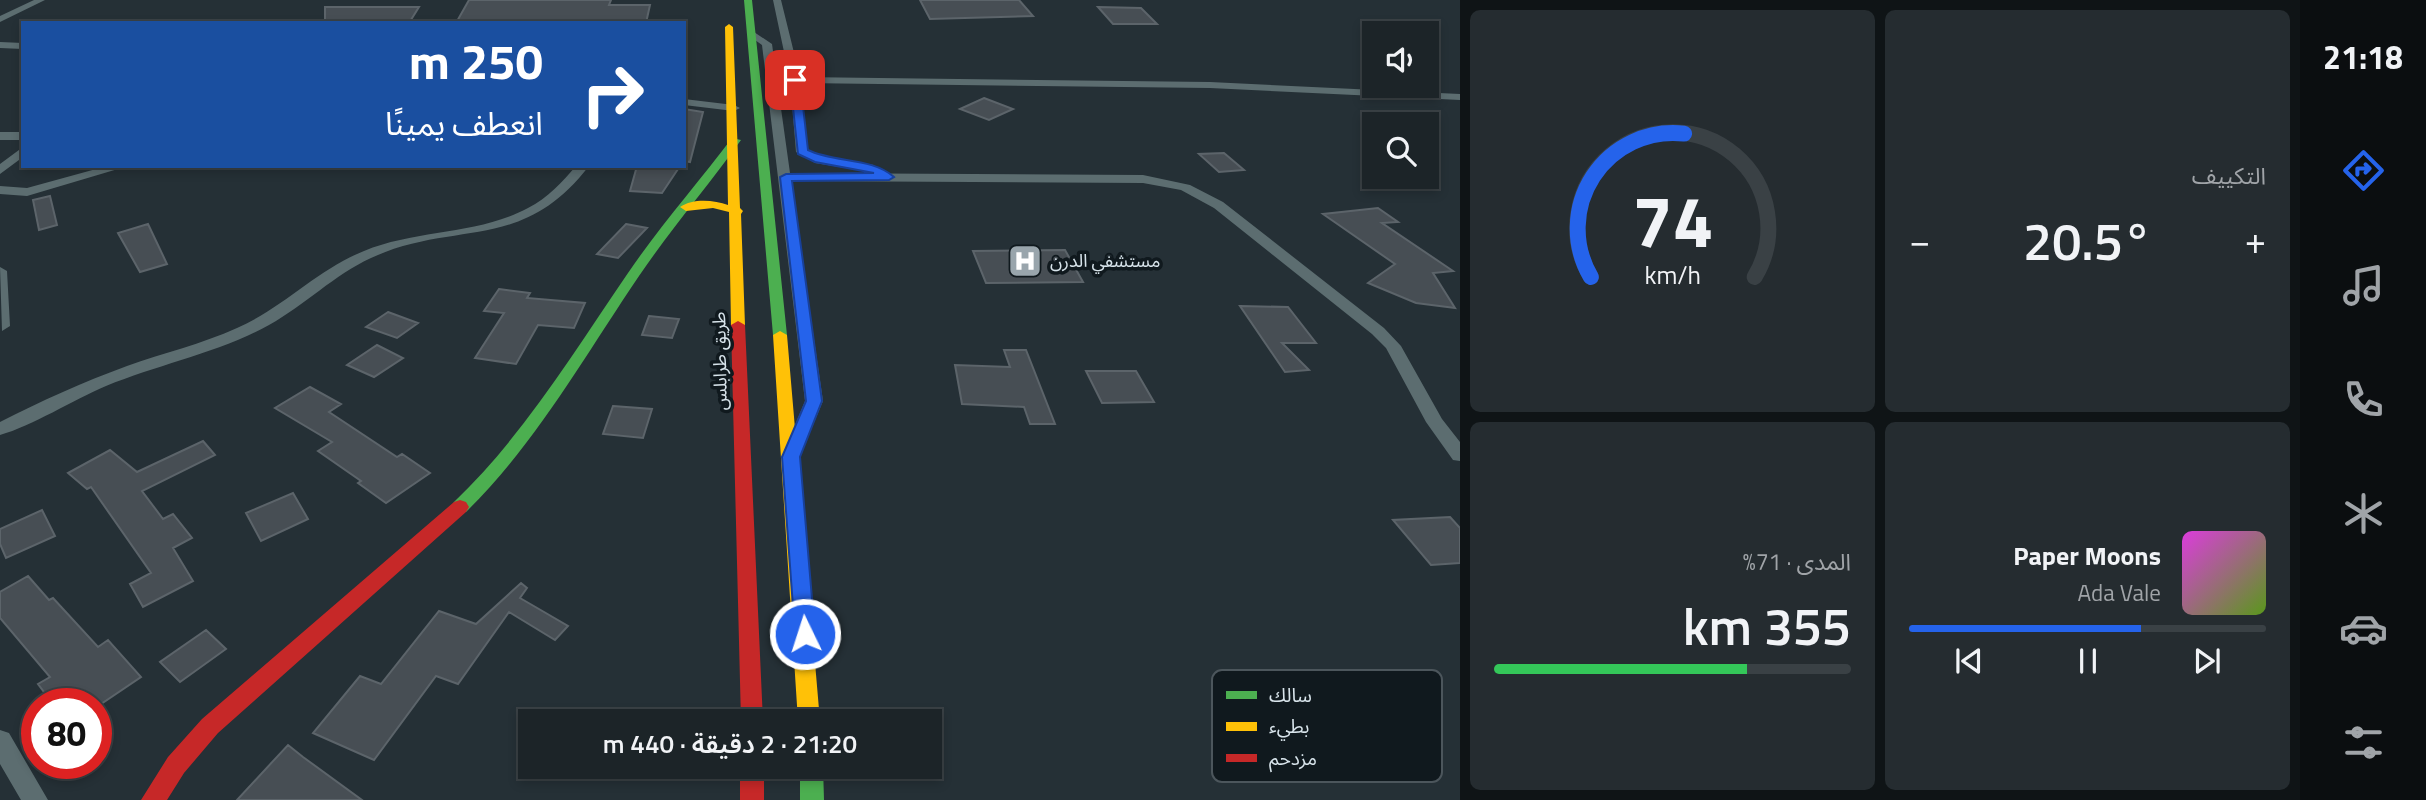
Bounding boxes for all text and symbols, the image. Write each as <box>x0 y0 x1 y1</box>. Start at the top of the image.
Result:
map controls <box>1362 21 1439 189</box>
button: sound <box>1362 21 1439 98</box>
text: 250 m <box>409 23 543 98</box>
text: 21:18 <box>2323 33 2403 81</box>
icon: right <box>567 49 658 140</box>
pin <box>765 50 825 110</box>
icon: arrive <box>776 61 814 99</box>
text: انعطف يمينًا <box>385 99 543 147</box>
button: search <box>1362 112 1439 189</box>
icon: directions <box>2339 146 2388 195</box>
text: التكييف <box>2192 158 2266 193</box>
text: 74 <box>1632 165 1713 275</box>
text: 20.5° <box>2023 201 2152 280</box>
text: − <box>1909 211 1930 269</box>
text: + <box>2245 211 2266 269</box>
hospital icon: مستشفي الدرن <box>1006 242 1044 280</box>
place label: مستشفي الدرن <box>1050 247 1160 274</box>
text: km/h <box>1644 256 1701 294</box>
icon: music <box>2339 261 2388 310</box>
street label: طريق طرابلس <box>705 311 734 411</box>
icon: phone <box>2339 375 2388 424</box>
icon: climate <box>2339 489 2388 538</box>
text: Paper Moons <box>2013 536 2161 575</box>
text: المدى · 71% <box>1743 544 1851 579</box>
text: Ada Vale <box>2077 575 2161 610</box>
text: 355 km <box>1683 586 1851 665</box>
position arrow <box>768 597 842 671</box>
icon: car <box>2339 604 2388 653</box>
icon: previous <box>1950 642 1988 680</box>
icon: pause <box>2069 642 2107 680</box>
icon: next <box>2188 642 2226 680</box>
legend <box>1212 670 1442 782</box>
text: سالك <box>1269 680 1312 709</box>
speed limit sign: 80 <box>21 688 112 779</box>
text: بطيء <box>1269 711 1309 741</box>
icon: filters <box>2339 718 2388 767</box>
text: 21:20 · 2 دقيقة · 440 m <box>603 724 857 763</box>
text: مزدحم <box>1269 743 1317 773</box>

